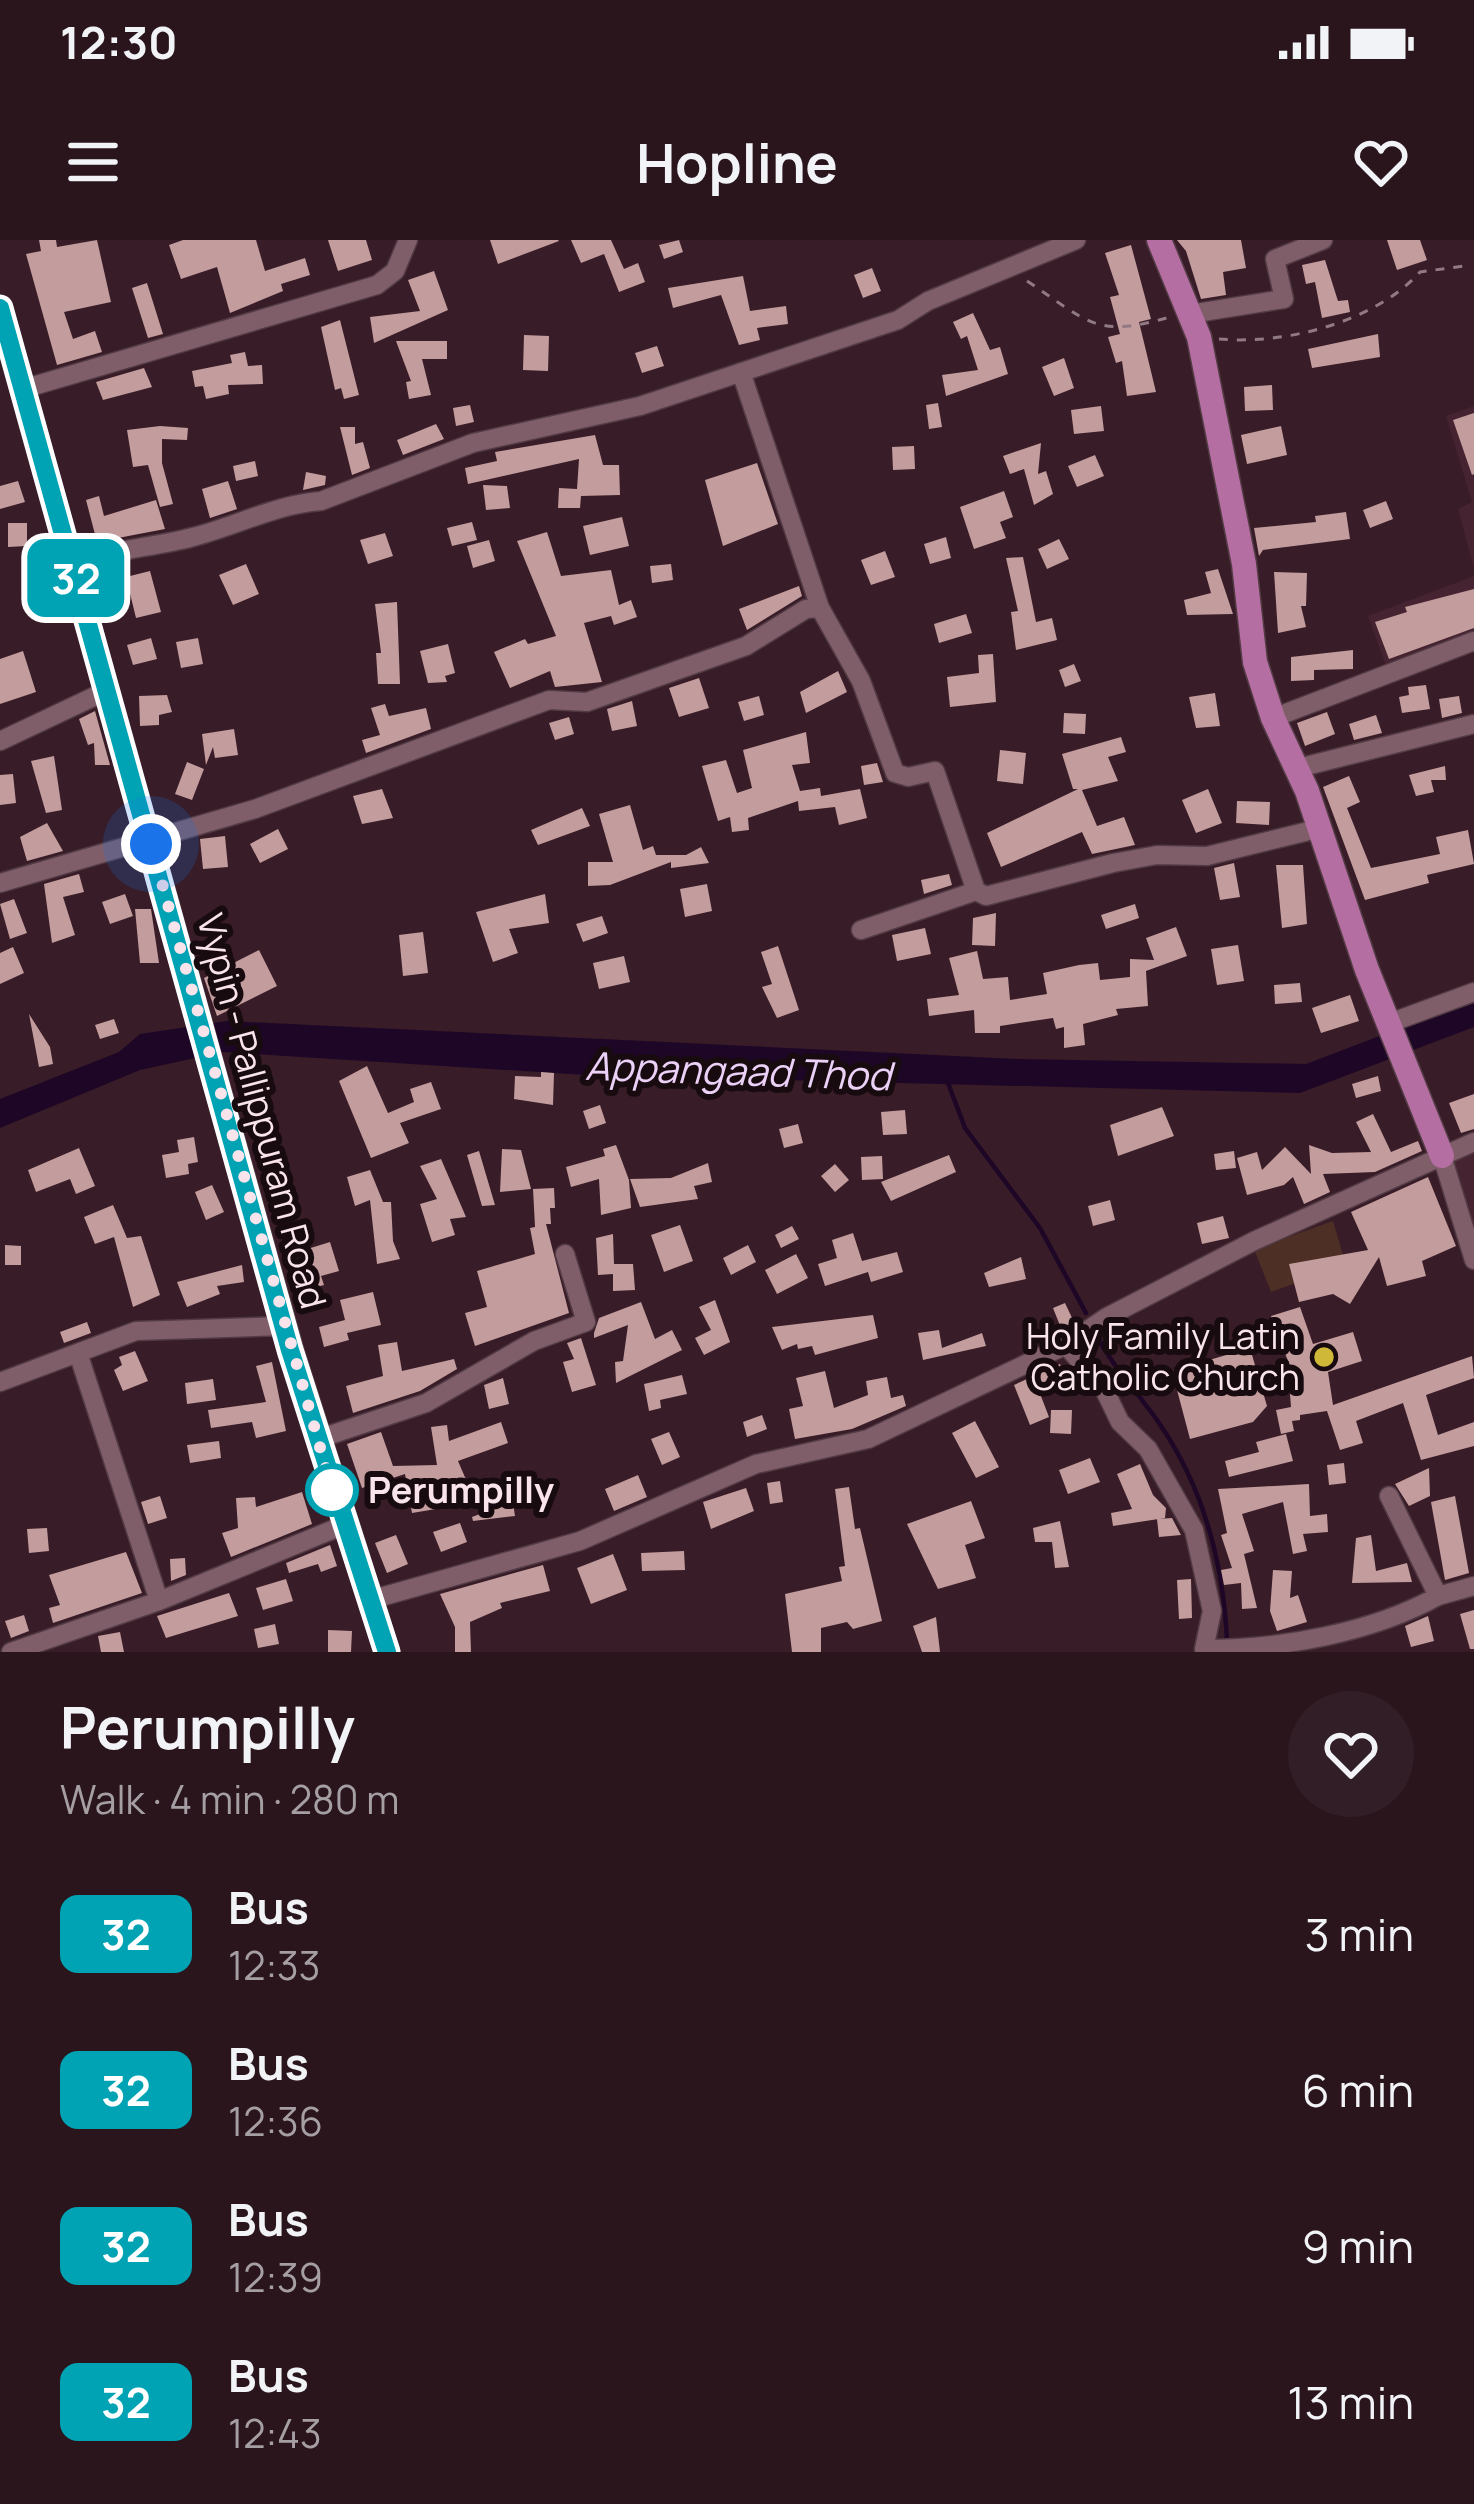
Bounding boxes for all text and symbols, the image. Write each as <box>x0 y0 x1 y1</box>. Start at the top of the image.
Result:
text: 12:30 <box>60 11 178 73</box>
text: Hopline <box>636 125 838 199</box>
icon: menu <box>60 129 126 195</box>
icon: heart <box>1348 129 1414 195</box>
line badge: 32 <box>22 539 130 617</box>
text: 32 <box>51 549 101 607</box>
your location <box>121 814 181 874</box>
street label: Vypin - Pallippuram Road <box>186 908 339 1314</box>
water label: Appangaad Thod <box>584 1038 897 1102</box>
place label: Holy Family Latin Catholic Church <box>1026 1311 1300 1401</box>
marker: Holy Family Latin Catholic Church <box>1311 1344 1337 1370</box>
marker: Perumpilly <box>307 1465 357 1515</box>
place label: Perumpilly <box>368 1465 554 1514</box>
text: Perumpilly <box>60 1688 355 1766</box>
button: heart <box>1288 1691 1414 1817</box>
text: Walk · 4 min · 280 m <box>60 1772 399 1826</box>
text: Bus <box>228 1876 309 1938</box>
text: 3 min <box>1305 1903 1414 1965</box>
text: 32 <box>101 1905 151 1963</box>
text: 12:33 <box>228 1938 320 1992</box>
text: Bus <box>228 2032 309 2094</box>
text: 6 min <box>1302 2059 1414 2121</box>
text: 32 <box>101 2061 151 2119</box>
text: 12:36 <box>228 2094 323 2148</box>
text: Bus <box>228 2188 309 2250</box>
text: 9 min <box>1302 2215 1414 2277</box>
text: 32 <box>101 2217 151 2275</box>
text: 12:39 <box>228 2250 323 2304</box>
text: Bus <box>228 2344 309 2406</box>
text: 13 min <box>1287 2371 1414 2433</box>
text: 32 <box>101 2373 151 2431</box>
text: 12:43 <box>228 2406 322 2460</box>

